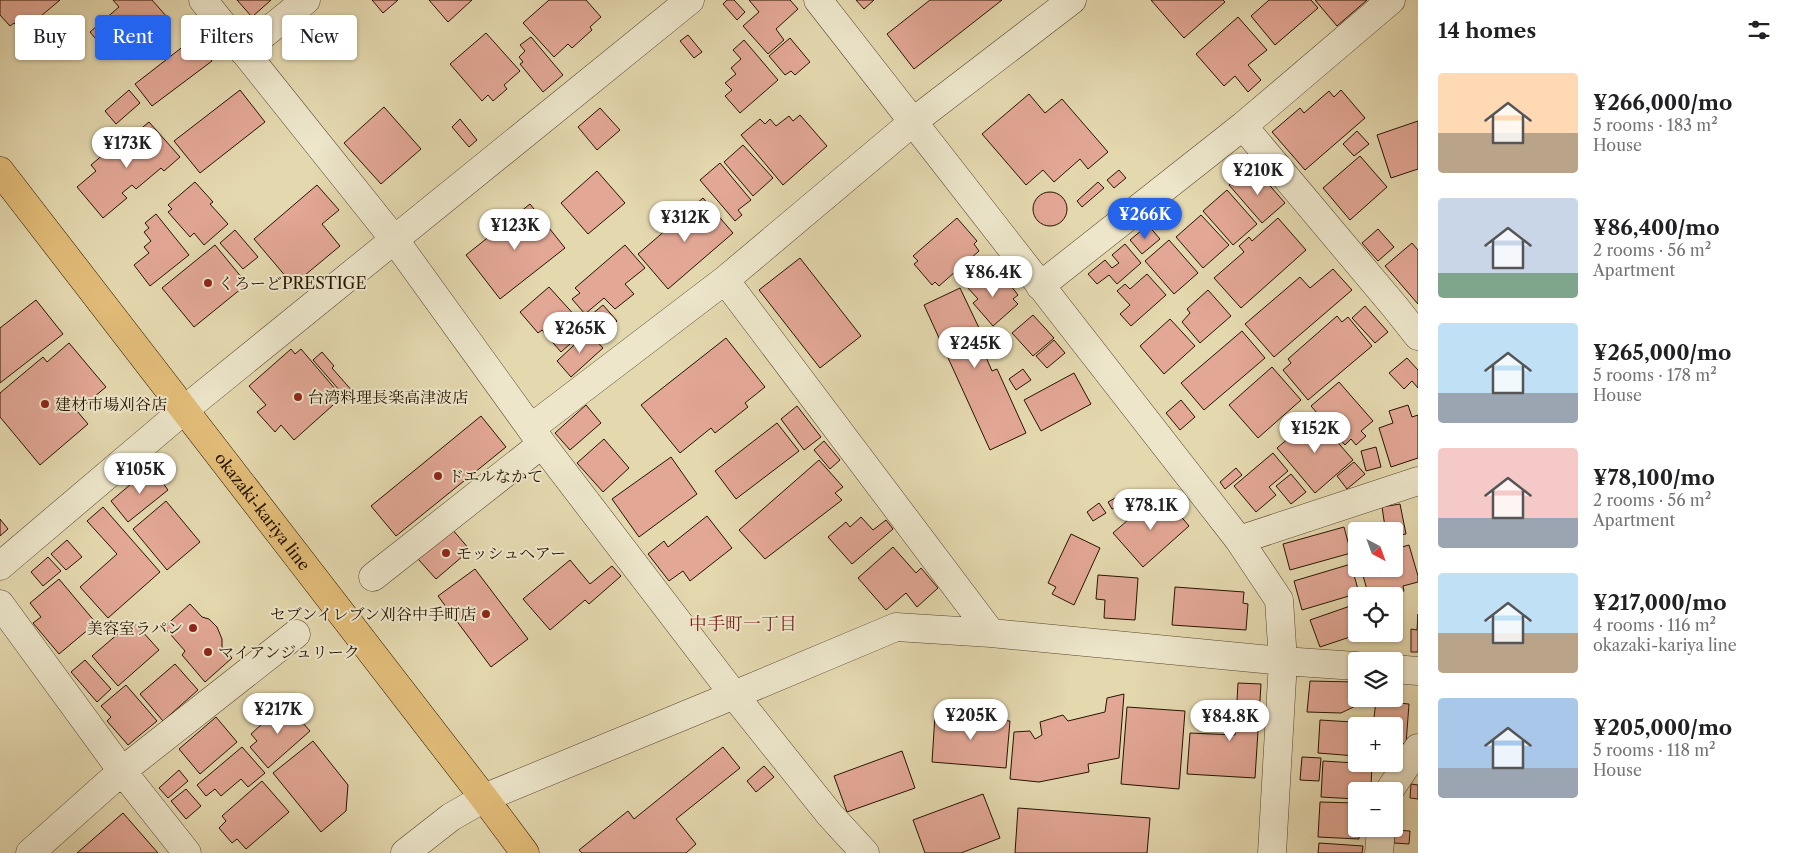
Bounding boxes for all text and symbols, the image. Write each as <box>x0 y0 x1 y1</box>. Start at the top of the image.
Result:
chip: Buy <box>15 15 85 60</box>
chip: Rent <box>95 15 171 60</box>
chip: Filters <box>181 15 272 60</box>
chip: New <box>282 15 357 60</box>
icon: filters <box>1745 16 1773 44</box>
text: 14 homes <box>1438 18 1536 43</box>
text: ¥266,000/mo <box>1593 90 1732 115</box>
icon: home <box>1478 93 1538 153</box>
text: 5 rooms · 183 m² <box>1593 115 1718 135</box>
pin: ¥173K <box>92 126 162 169</box>
text: ¥173K <box>103 133 151 153</box>
text: House <box>1593 135 1642 155</box>
pin: ¥210K <box>1223 154 1293 196</box>
text: ¥210K <box>1233 160 1283 180</box>
pin: ¥266K <box>1110 198 1180 240</box>
pin: ¥312K <box>650 200 720 243</box>
text: ¥266K <box>1119 204 1171 224</box>
text: ¥312K <box>660 207 710 227</box>
pin: ¥123K <box>480 208 550 251</box>
text: ¥123K <box>490 215 540 235</box>
text: ¥86,400/mo <box>1593 215 1720 240</box>
icon: home <box>1478 218 1538 278</box>
text: 2 rooms · 56 m² <box>1593 240 1711 260</box>
pin: ¥86.4K <box>952 256 1034 298</box>
text: Apartment <box>1593 260 1675 280</box>
text: ¥86.4K <box>964 262 1022 282</box>
place label: くろーどPRESTIGE <box>218 273 367 293</box>
marker: くろーどPRESTIGE <box>202 277 214 289</box>
pin: ¥265K <box>545 312 615 354</box>
text: ¥265K <box>554 318 606 338</box>
pin: ¥245K <box>940 326 1010 369</box>
text: ¥245K <box>949 333 1001 353</box>
text: ¥265,000/mo <box>1593 340 1731 365</box>
icon: home <box>1478 343 1538 403</box>
text: 5 rooms · 178 m² <box>1593 365 1717 385</box>
text: House <box>1593 385 1642 405</box>
place label: 台湾料理長楽高津波店 <box>308 387 468 407</box>
marker: 台湾料理長楽高津波店 <box>292 391 304 403</box>
place label: 建材市場刈谷店 <box>55 394 167 414</box>
marker: 建材市場刈谷店 <box>39 398 51 410</box>
pin: ¥152K <box>1280 412 1350 454</box>
text: ¥152K <box>1290 418 1340 438</box>
street label: okazaki-kariya line <box>211 448 315 574</box>
pin: ¥105K <box>105 452 175 495</box>
text: ¥105K <box>115 459 165 479</box>
text: ¥78,100/mo <box>1593 465 1715 490</box>
place label: ドエルなかて <box>448 466 543 486</box>
icon: home <box>1478 468 1538 528</box>
marker: ドエルなかて <box>432 470 444 482</box>
pin: ¥78.1K <box>1110 488 1192 531</box>
text: 2 rooms · 56 m² <box>1593 490 1711 510</box>
text: ¥78.1K <box>1124 495 1178 515</box>
text: Apartment <box>1593 510 1675 530</box>
north arrow <box>1348 522 1402 578</box>
map controls <box>1348 522 1403 837</box>
place label: モッシュヘアー <box>456 543 566 563</box>
marker: モッシュヘアー <box>440 547 452 559</box>
button: locate <box>1348 587 1403 642</box>
text: ¥217,000/mo <box>1593 590 1727 615</box>
icon: home <box>1478 593 1538 653</box>
place label: セブンイレブン刈谷中手町店 <box>270 604 476 624</box>
marker: セブンイレブン刈谷中手町店 <box>480 608 492 620</box>
district label: 中手町一丁目 <box>689 613 797 635</box>
text: 4 rooms · 116 m² <box>1593 615 1716 635</box>
place label: 美容室ラパン <box>87 618 183 638</box>
marker: 美容室ラパン <box>187 622 199 634</box>
text: okazaki-kariya line <box>1593 635 1737 655</box>
place label: マイアンジュリーク <box>218 642 360 662</box>
marker: マイアンジュリーク <box>202 646 214 658</box>
button: layers <box>1348 652 1403 707</box>
pin: ¥217K <box>243 692 313 735</box>
pin: ¥205K <box>936 698 1006 741</box>
text: ¥217K <box>254 699 302 719</box>
pin: ¥84.8K <box>1189 700 1271 742</box>
text: ¥205K <box>945 705 997 725</box>
text: ¥84.8K <box>1201 706 1259 726</box>
text: ¥205,000/mo <box>1593 715 1732 740</box>
button: + <box>1348 717 1403 772</box>
icon: home <box>1478 718 1538 778</box>
text: 5 rooms · 118 m² <box>1593 740 1716 760</box>
text: House <box>1593 760 1642 780</box>
button: − <box>1348 782 1403 837</box>

